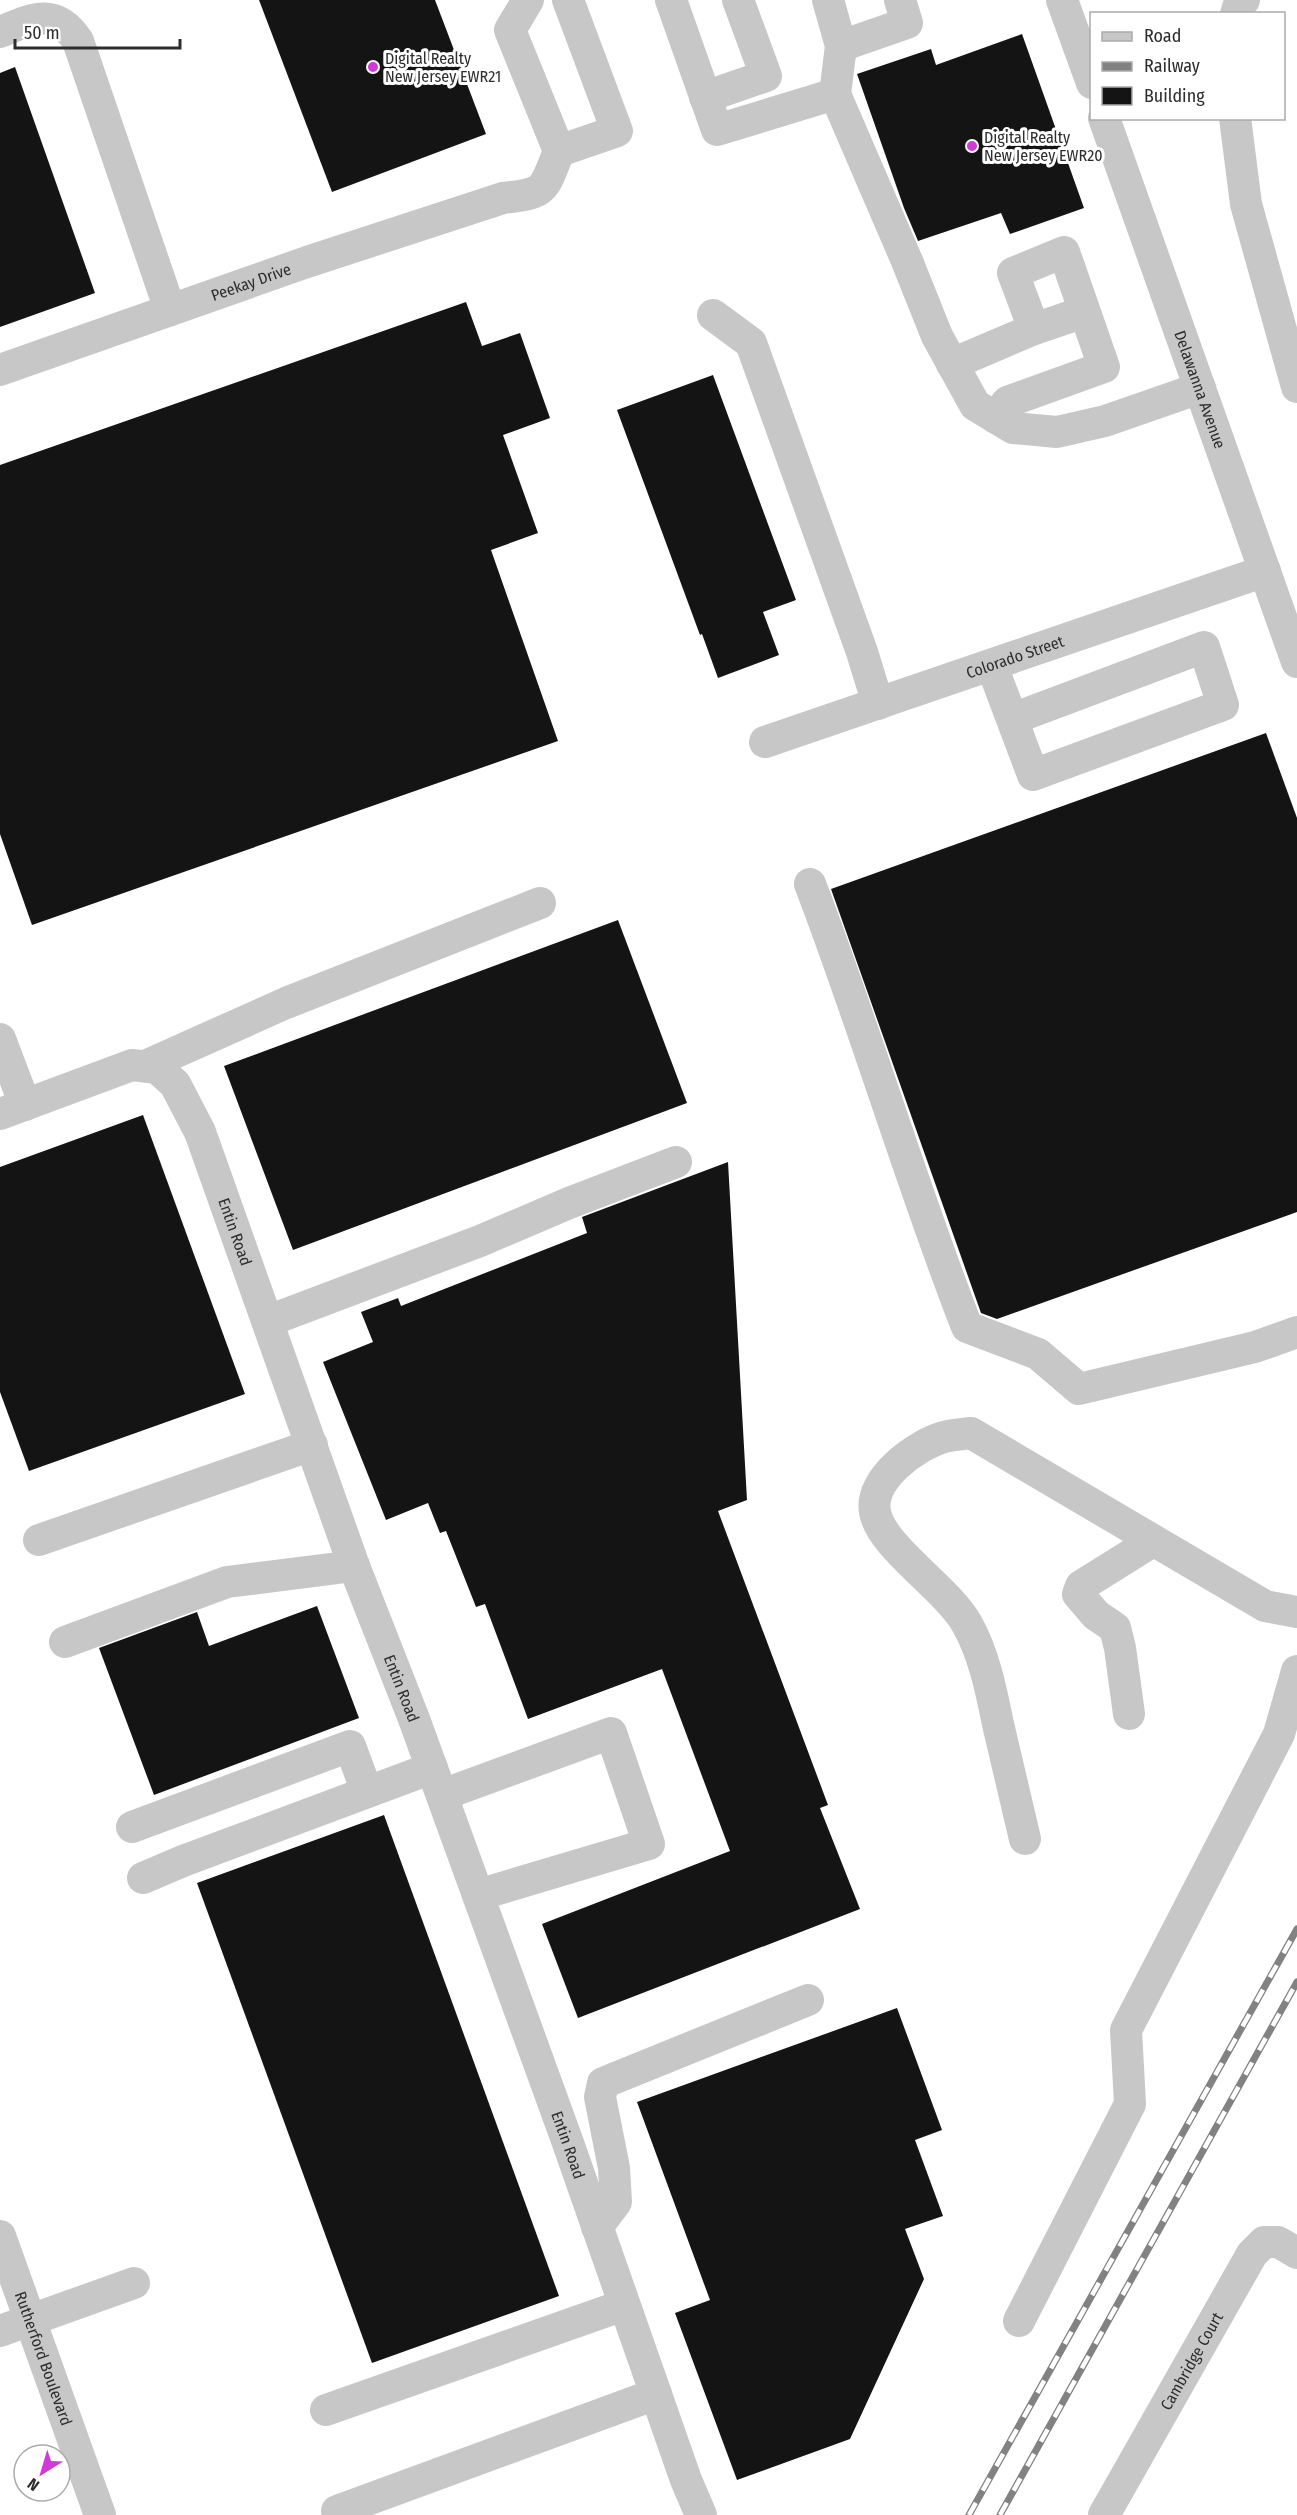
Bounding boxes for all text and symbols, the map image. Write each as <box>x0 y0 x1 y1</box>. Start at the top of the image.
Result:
scale bar <box>15 12 180 50</box>
legend <box>1090 12 1285 120</box>
text: 50 m <box>24 22 60 44</box>
text: Road <box>1144 25 1181 47</box>
place label: Digital Realty New Jersey EWR21 <box>385 49 501 86</box>
text: Railway <box>1144 55 1200 77</box>
marker: Digital Realty New Jersey EWR21 <box>366 60 380 74</box>
text: Building <box>1144 85 1205 107</box>
place label: Digital Realty New Jersey EWR20 <box>984 128 1103 165</box>
marker: Digital Realty New Jersey EWR20 <box>965 139 979 153</box>
street label: Peekay Drive <box>209 259 294 305</box>
street label: Delawanna Avenue <box>1170 328 1230 451</box>
street label: Colorado Street <box>964 631 1067 683</box>
street label: Entin Road <box>214 1196 256 1268</box>
street label: Entin Road <box>380 1652 423 1725</box>
street label: Entin Road <box>547 2109 589 2181</box>
street label: Rutherford Boulevard <box>11 2289 76 2428</box>
street label: Cambridge Court <box>1157 2308 1227 2413</box>
north arrow <box>12 2443 72 2503</box>
text: N <box>24 2474 43 2495</box>

